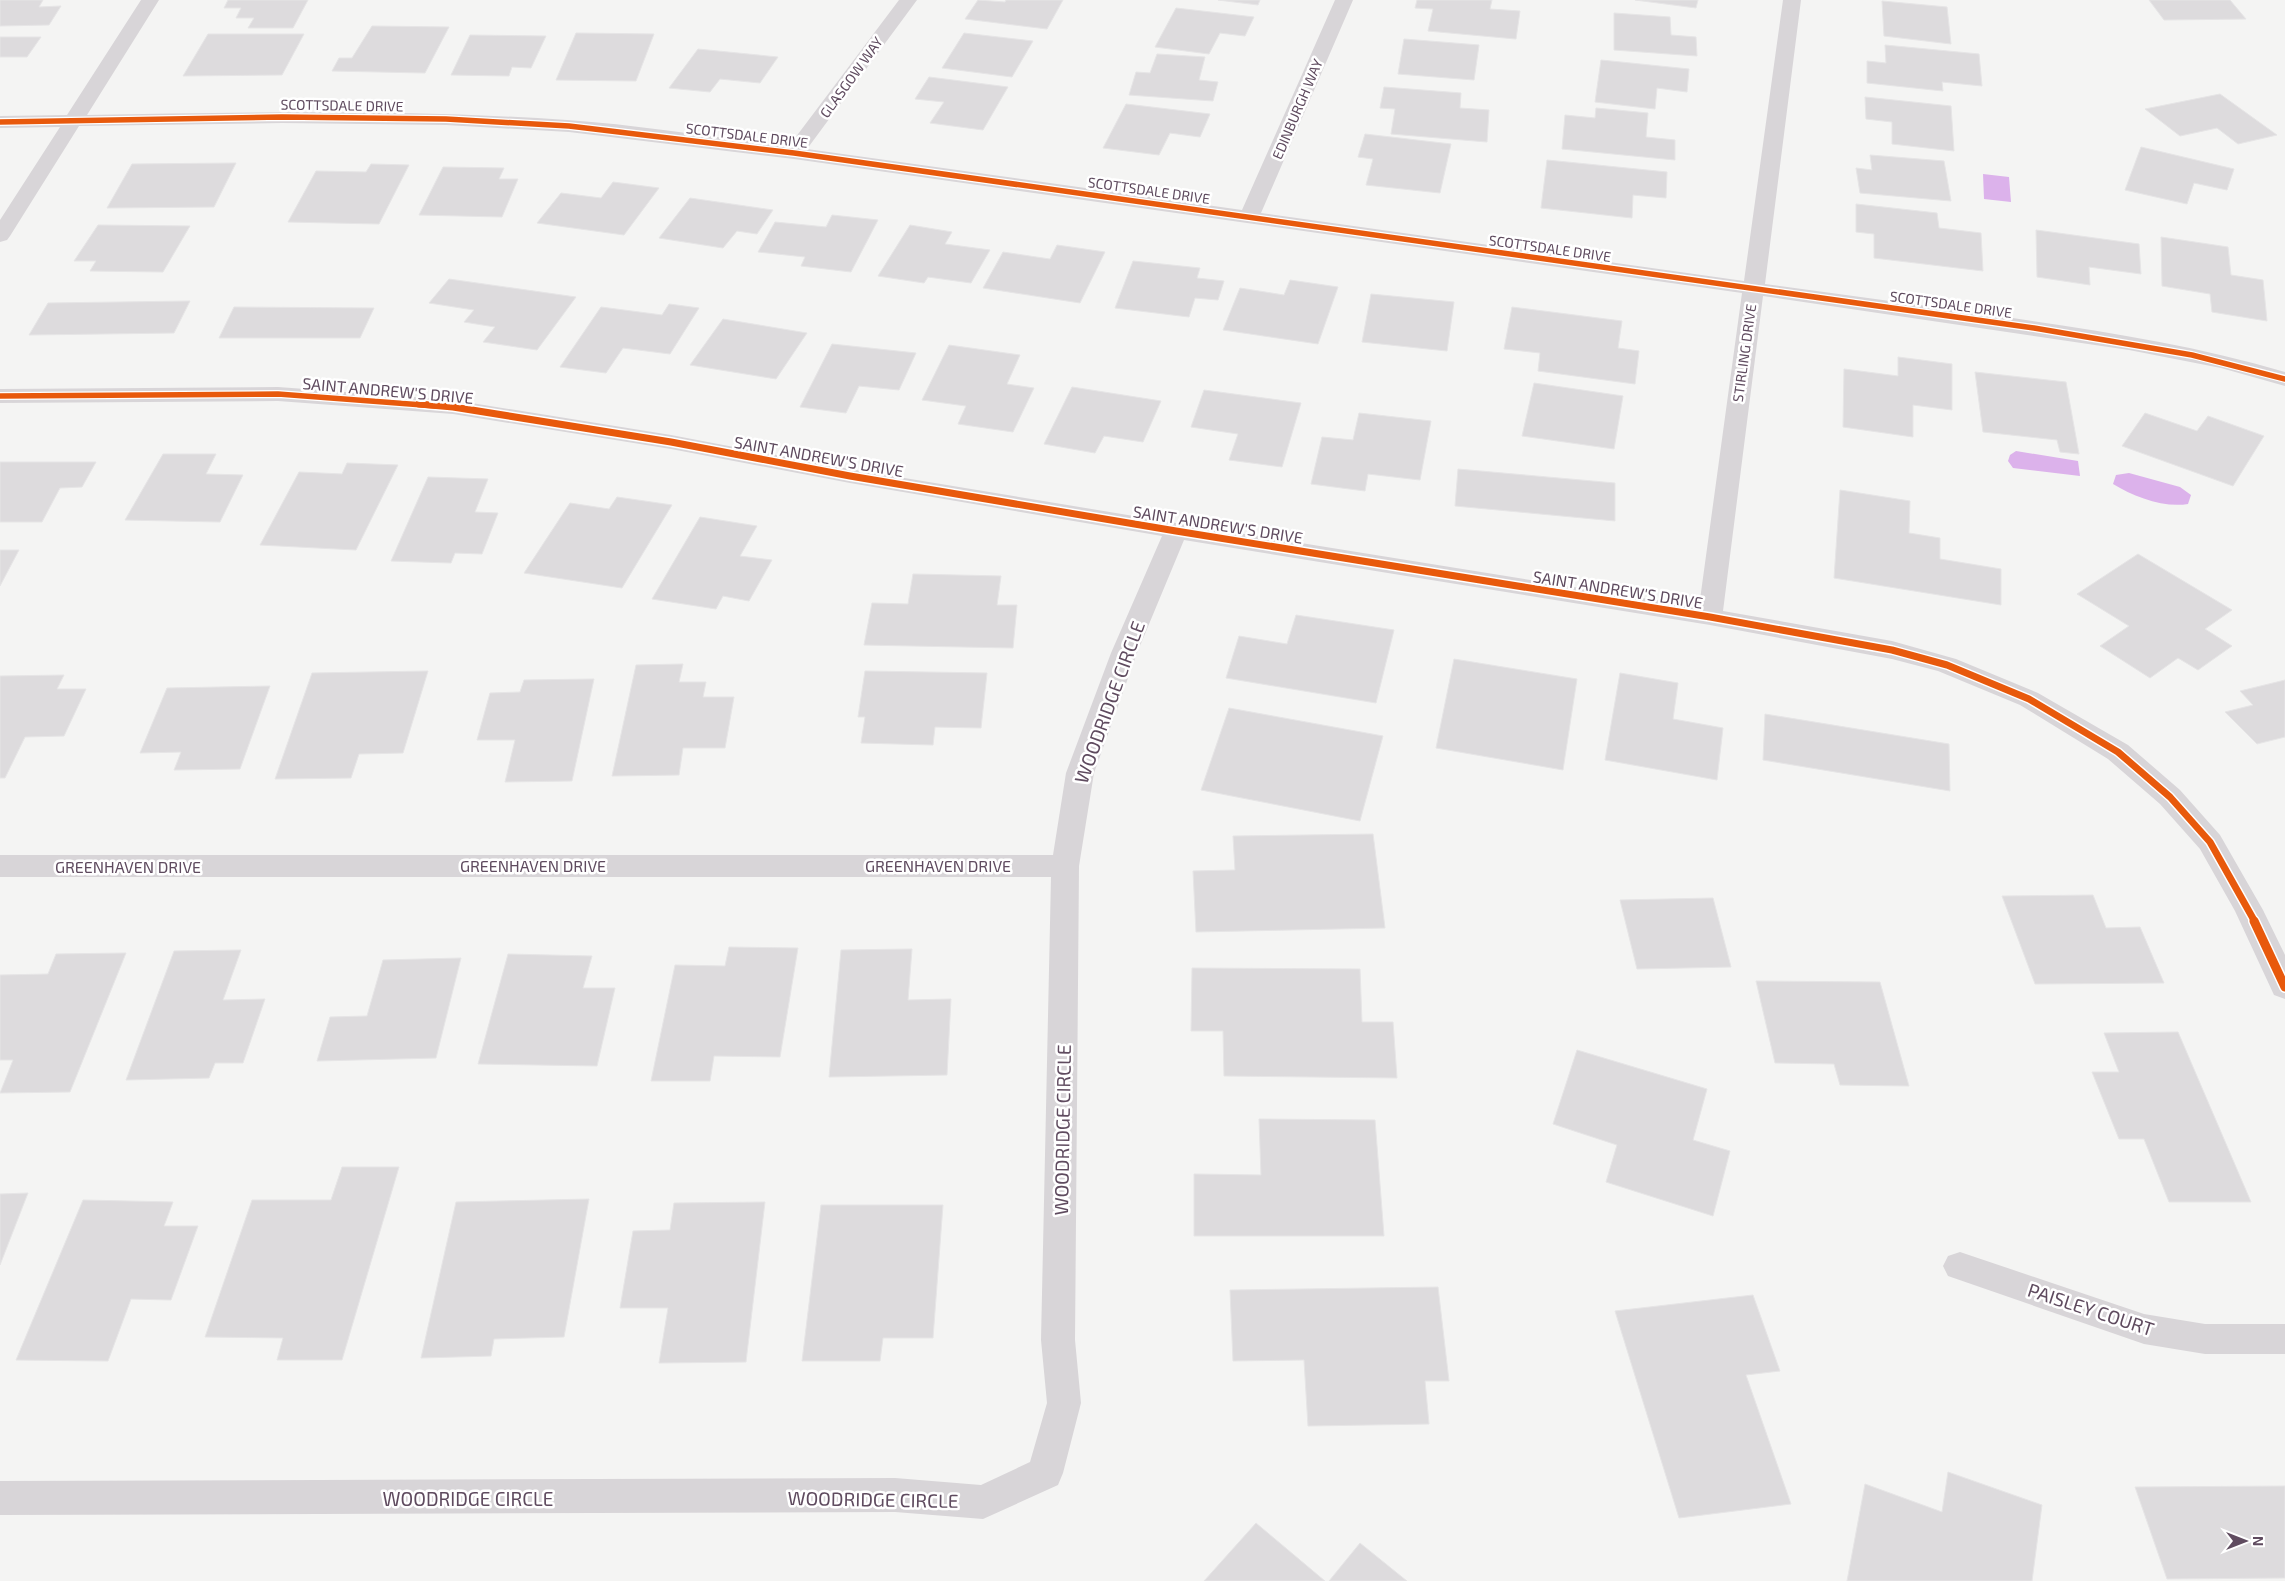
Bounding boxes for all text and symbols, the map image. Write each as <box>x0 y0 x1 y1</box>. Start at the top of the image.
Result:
street label: GLASGOW WAY <box>816 33 886 121</box>
street label: EDINBURGH WAY <box>1268 56 1326 162</box>
street label: SCOTTSDALE DRIVE <box>280 95 404 115</box>
street label: SCOTTSDALE DRIVE <box>685 119 809 151</box>
street label: SCOTTSDALE DRIVE <box>1087 173 1211 207</box>
street label: SCOTTSDALE DRIVE <box>1488 231 1612 265</box>
street label: SCOTTSDALE DRIVE <box>1889 287 2013 321</box>
street label: STIRLING DRIVE <box>1729 303 1759 403</box>
street label: SAINT ANDREW'S DRIVE <box>302 373 474 407</box>
street label: SAINT ANDREW'S DRIVE <box>733 432 905 480</box>
street label: SAINT ANDREW'S DRIVE <box>1132 501 1304 547</box>
street label: SAINT ANDREW'S DRIVE <box>1532 566 1704 612</box>
street label: WOODRIDGE CIRCLE <box>1069 618 1149 786</box>
street label: GREENHAVEN DRIVE <box>460 856 606 875</box>
street label: GREENHAVEN DRIVE <box>865 856 1011 875</box>
street label: GREENHAVEN DRIVE <box>55 857 201 876</box>
street label: WOODRIDGE CIRCLE <box>1049 1044 1075 1216</box>
street label: PAISLEY COURT <box>2025 1278 2157 1340</box>
street label: WOODRIDGE CIRCLE <box>787 1486 959 1512</box>
street label: WOODRIDGE CIRCLE <box>383 1487 553 1510</box>
north arrow <box>2220 1516 2270 1566</box>
text: N <box>2250 1536 2267 1546</box>

